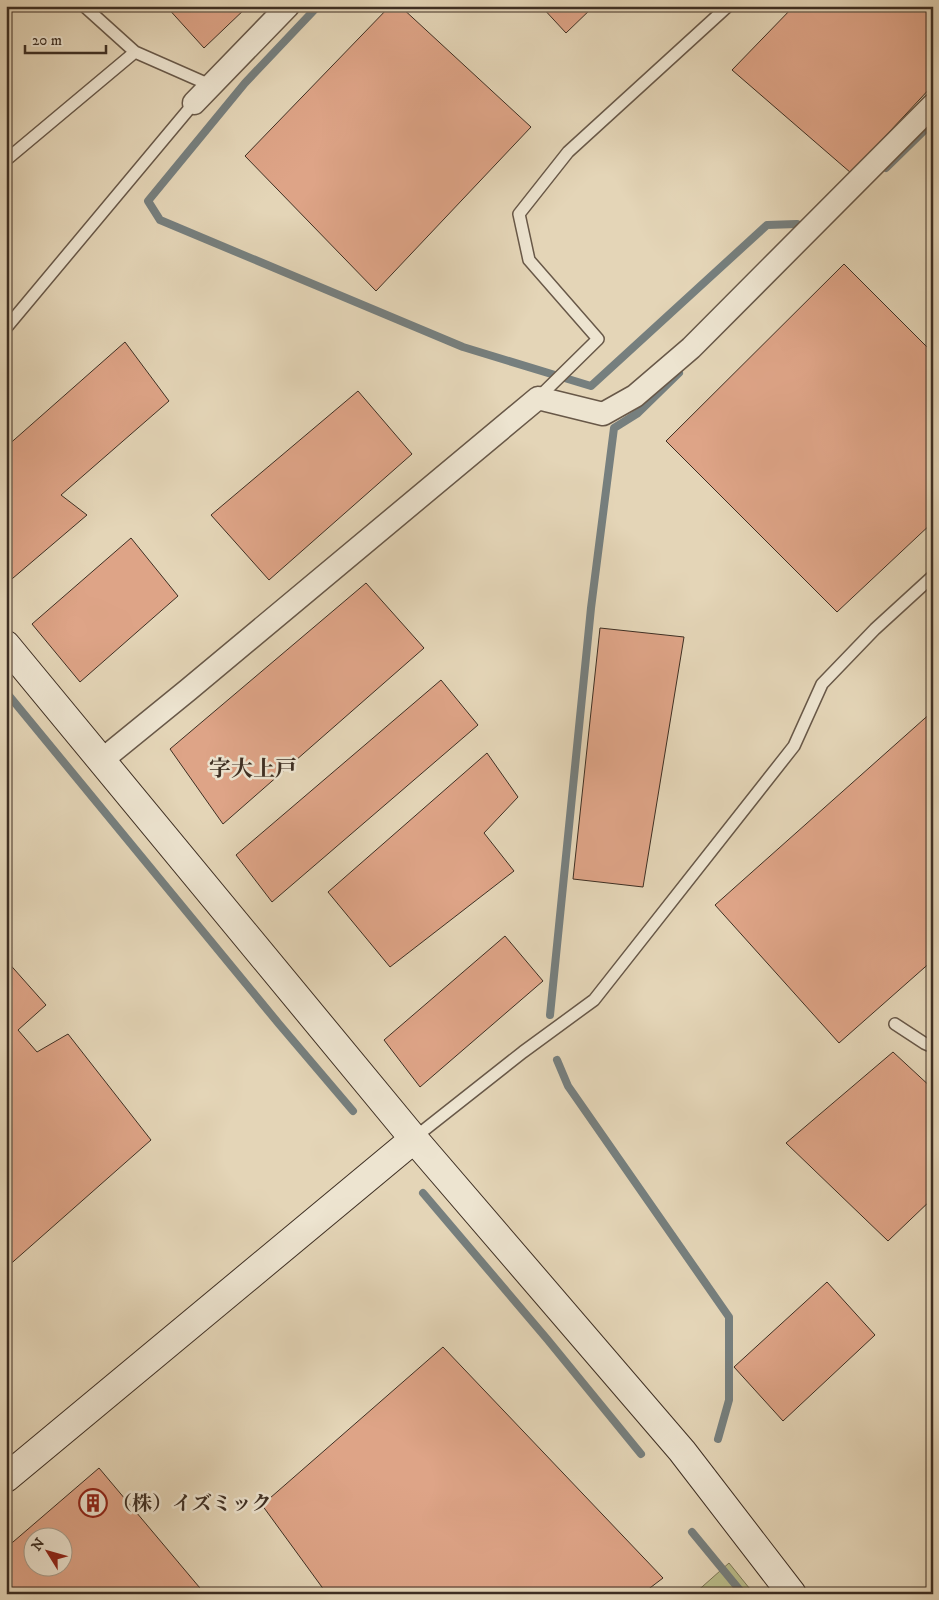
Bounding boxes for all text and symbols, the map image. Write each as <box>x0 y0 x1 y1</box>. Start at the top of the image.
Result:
scale bar <box>25 22 106 54</box>
text: 20 m <box>32 31 62 50</box>
district label: 字大上戸 <box>209 756 297 783</box>
building icon: （株）イズミック <box>78 1488 108 1518</box>
place label: （株）イズミック <box>112 1492 271 1517</box>
north arrow <box>22 1528 72 1578</box>
text: N <box>28 1534 49 1555</box>

